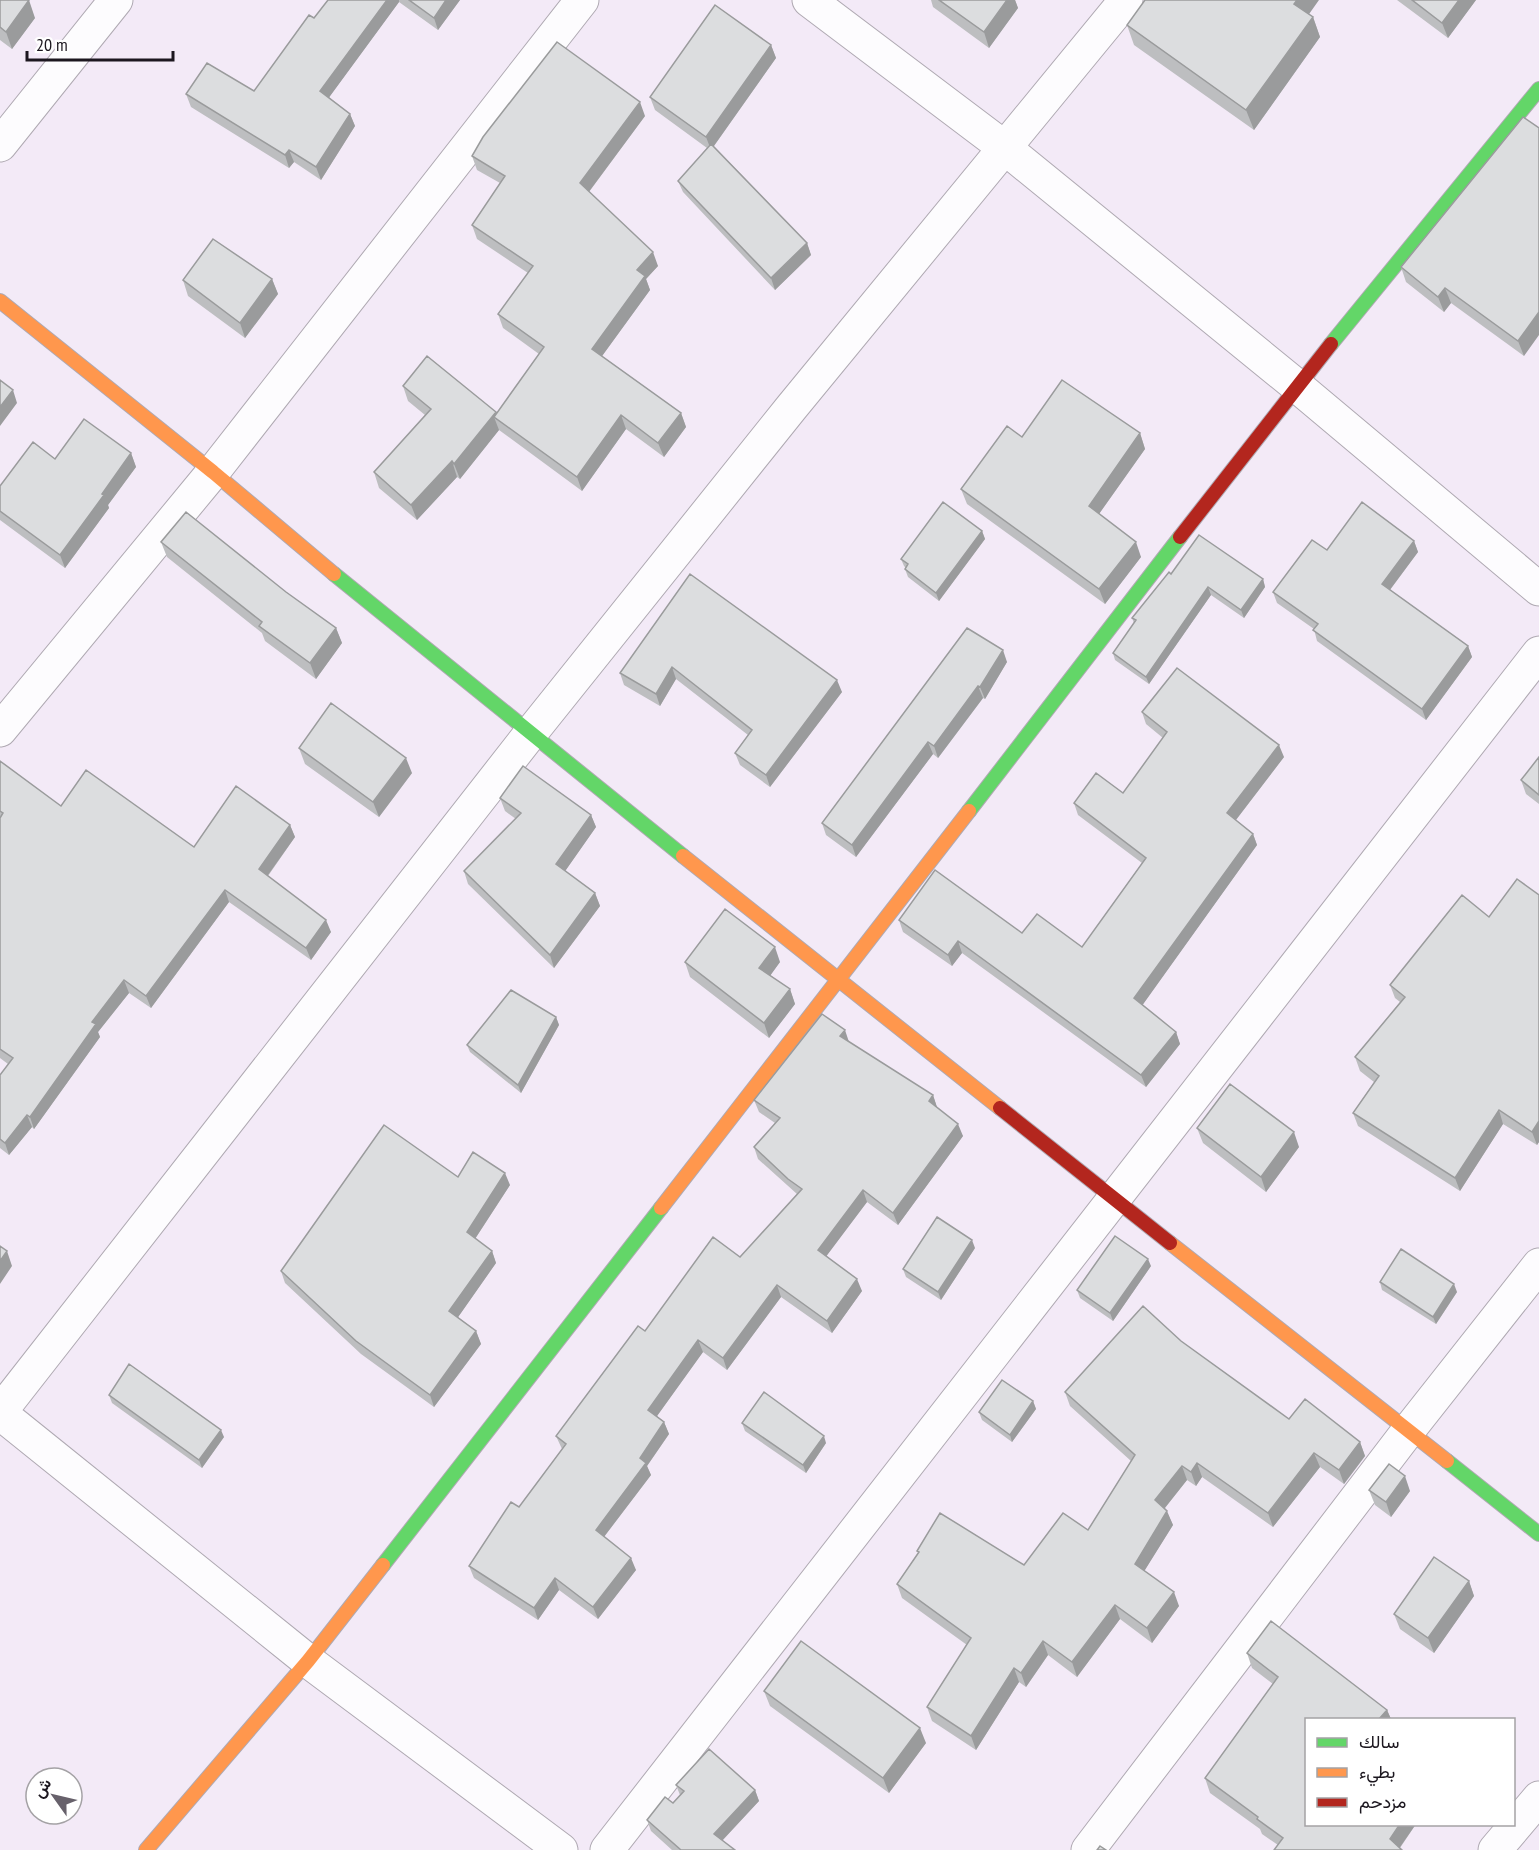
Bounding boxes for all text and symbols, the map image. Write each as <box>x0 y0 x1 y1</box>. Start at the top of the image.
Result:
scale bar <box>27 24 172 62</box>
text: 20 m <box>36 33 68 56</box>
legend <box>1305 1718 1515 1826</box>
text: سالك <box>1359 1730 1399 1753</box>
text: بطيء <box>1359 1760 1395 1787</box>
north arrow <box>24 1766 84 1826</box>
text: ش <box>28 1774 55 1801</box>
text: مزدحم <box>1359 1790 1406 1814</box>

